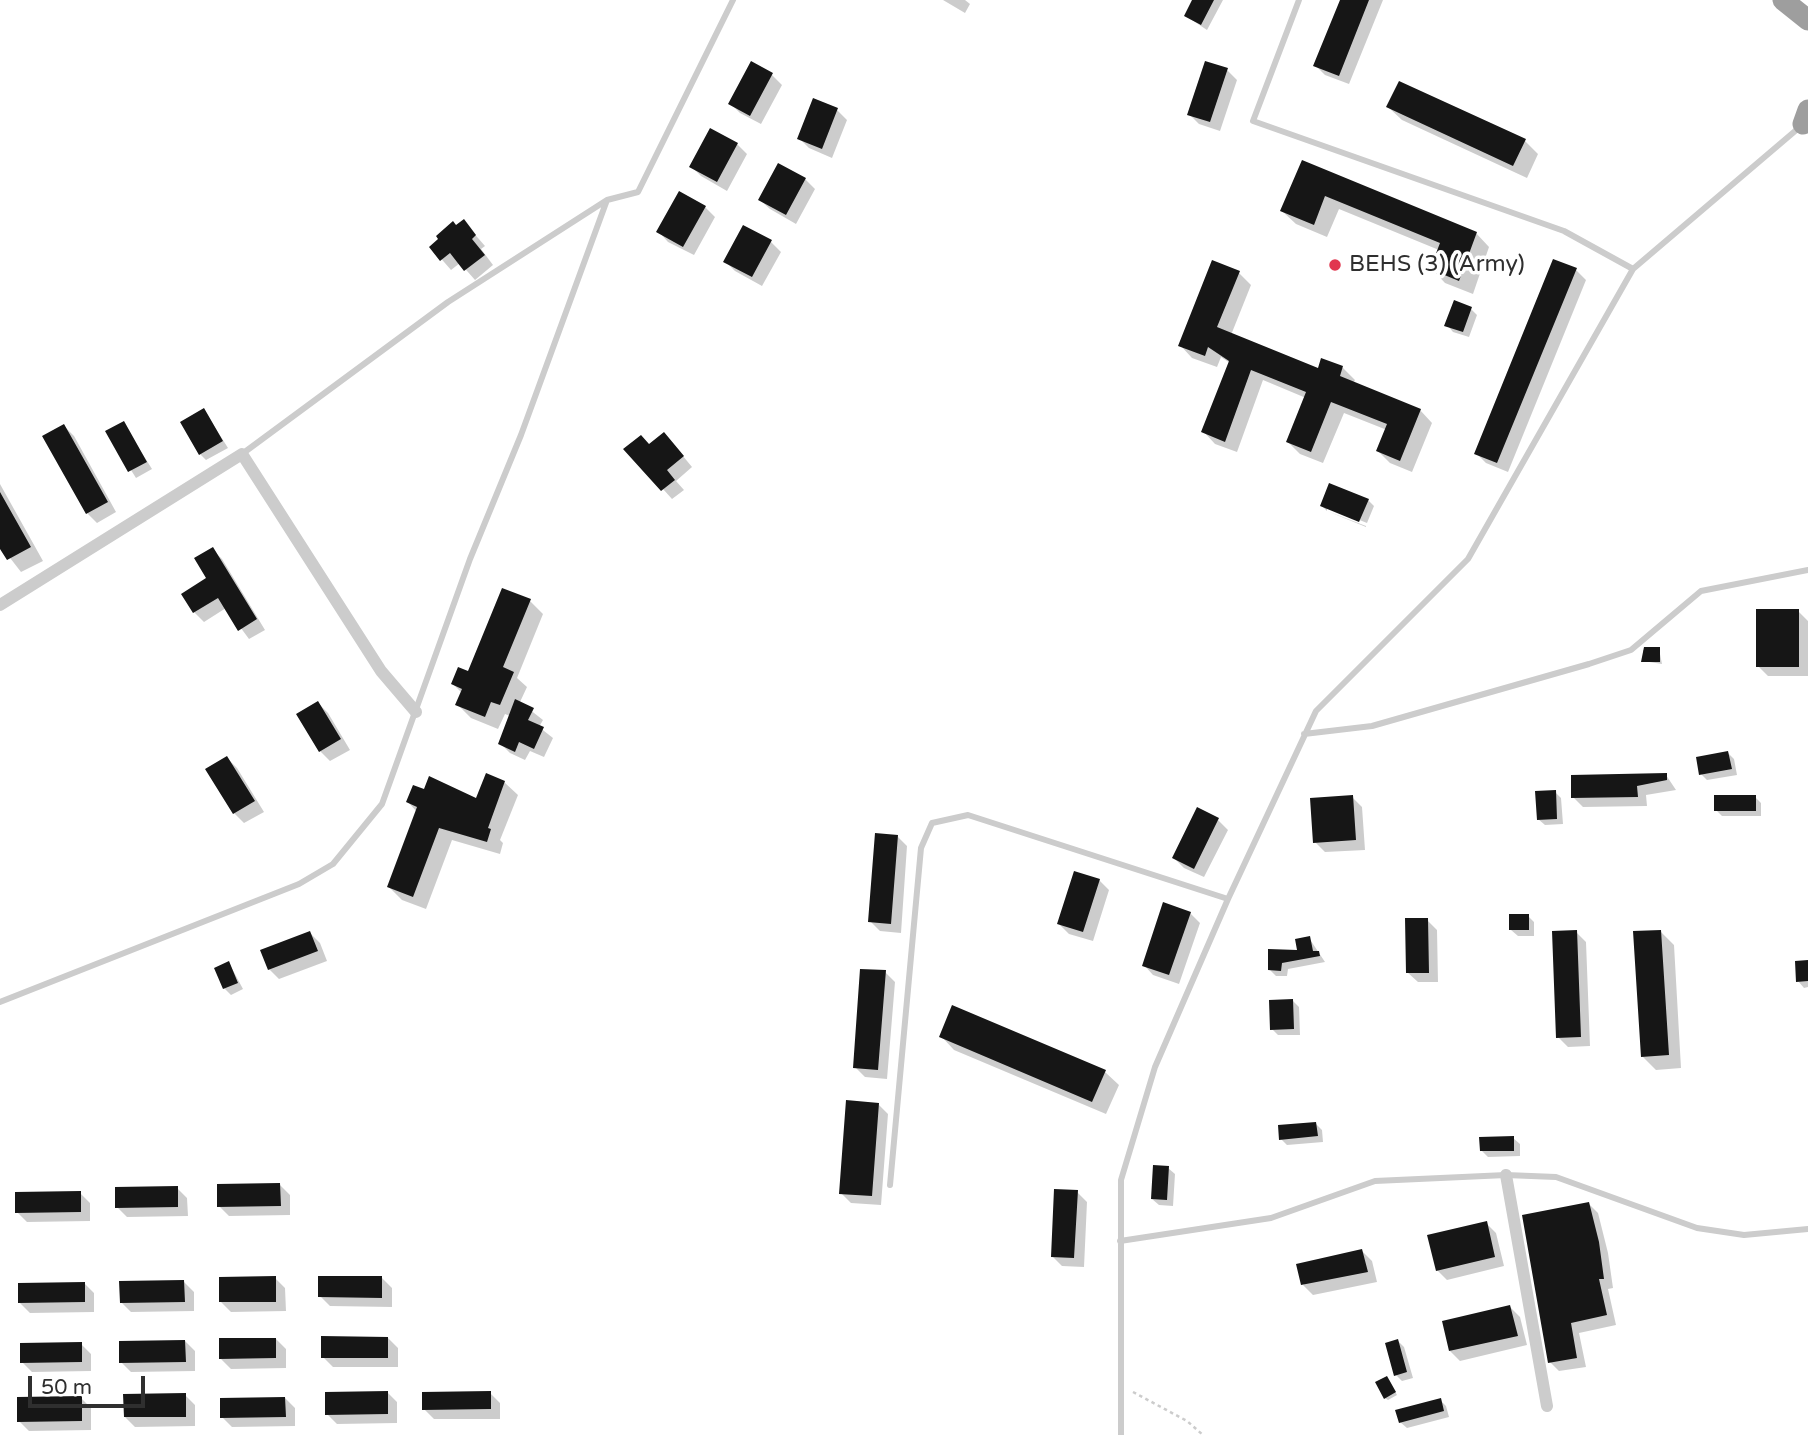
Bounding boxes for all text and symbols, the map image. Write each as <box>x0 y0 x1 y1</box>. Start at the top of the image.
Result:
place label: BEHS (3) (Army) <box>1349 251 1525 279</box>
marker: BEHS (3) (Army) <box>1327 257 1343 273</box>
scale bar <box>32 1362 149 1406</box>
text: 50 m <box>41 1375 92 1400</box>

